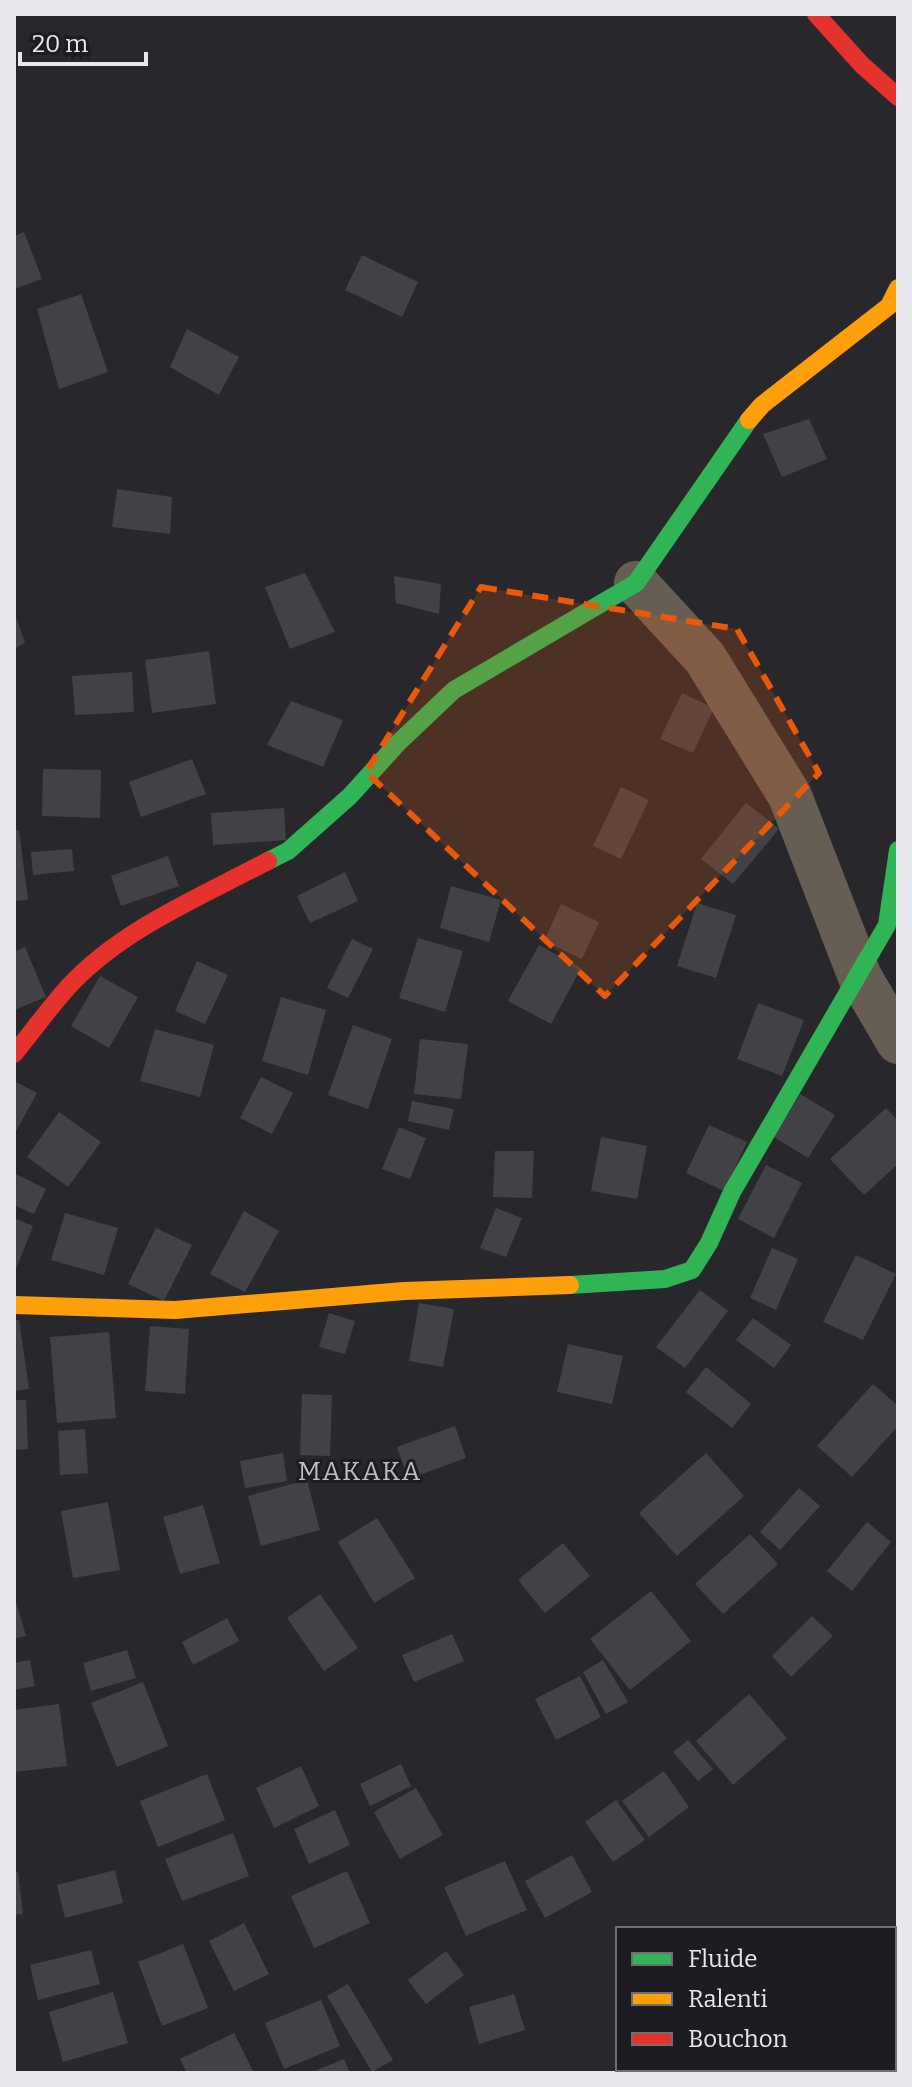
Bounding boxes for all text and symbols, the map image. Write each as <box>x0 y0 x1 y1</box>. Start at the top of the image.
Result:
scale bar <box>20 16 146 66</box>
text: 20 m <box>32 30 88 58</box>
district label: MAKAKA <box>298 1456 422 1487</box>
legend <box>616 1927 896 2071</box>
text: Fluide <box>688 1945 757 1973</box>
text: Ralenti <box>688 1985 768 2013</box>
text: Bouchon <box>688 2025 788 2053</box>

